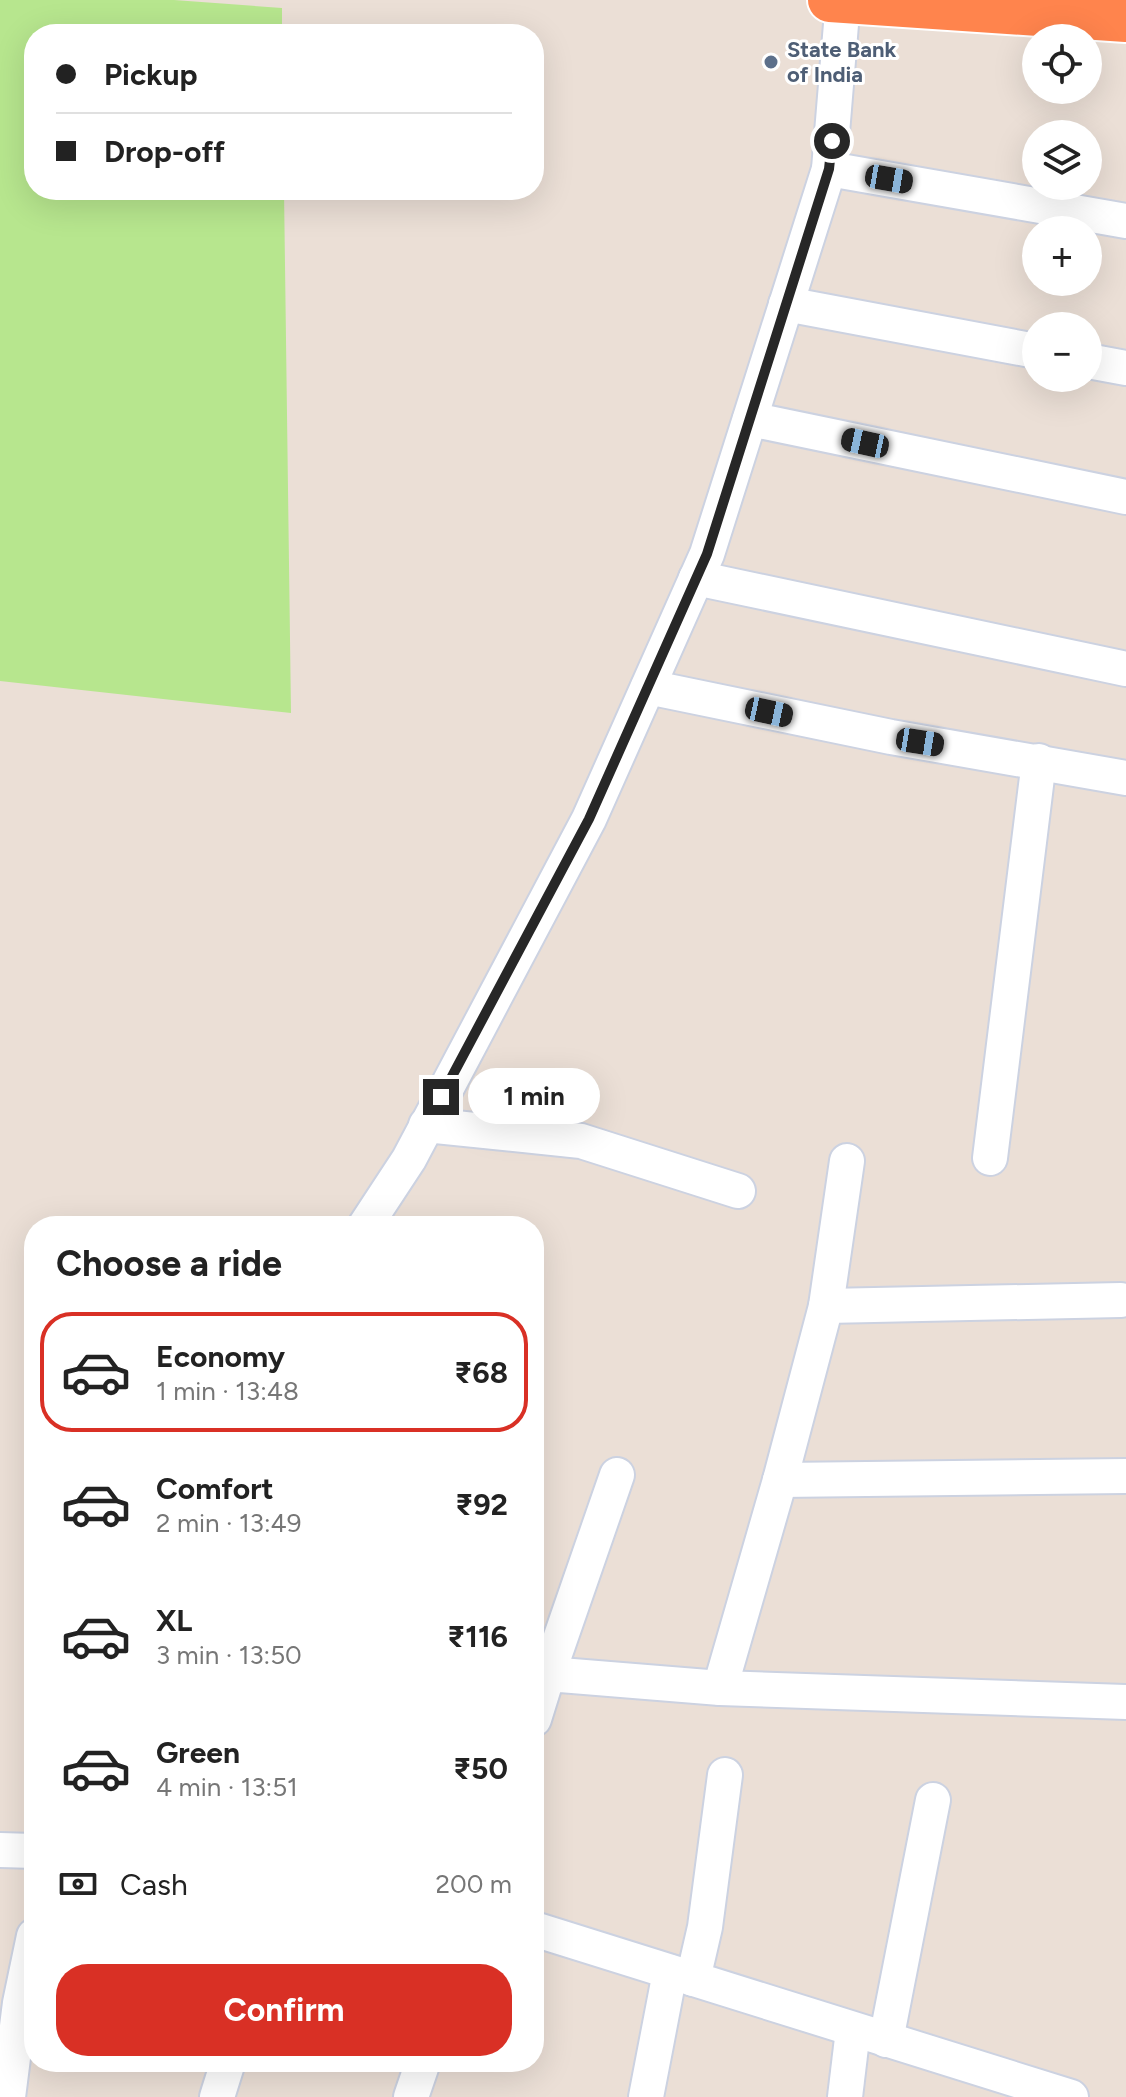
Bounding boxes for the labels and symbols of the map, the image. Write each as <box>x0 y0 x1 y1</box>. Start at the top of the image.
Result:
place label: State Bank of India <box>787 36 896 88</box>
marker: State Bank of India <box>762 53 780 71</box>
route start <box>814 123 850 159</box>
car <box>863 163 915 195</box>
car <box>839 426 891 460</box>
car <box>743 695 795 729</box>
car <box>894 726 946 758</box>
callout: 1 min <box>469 1069 601 1125</box>
route end <box>423 1079 459 1115</box>

